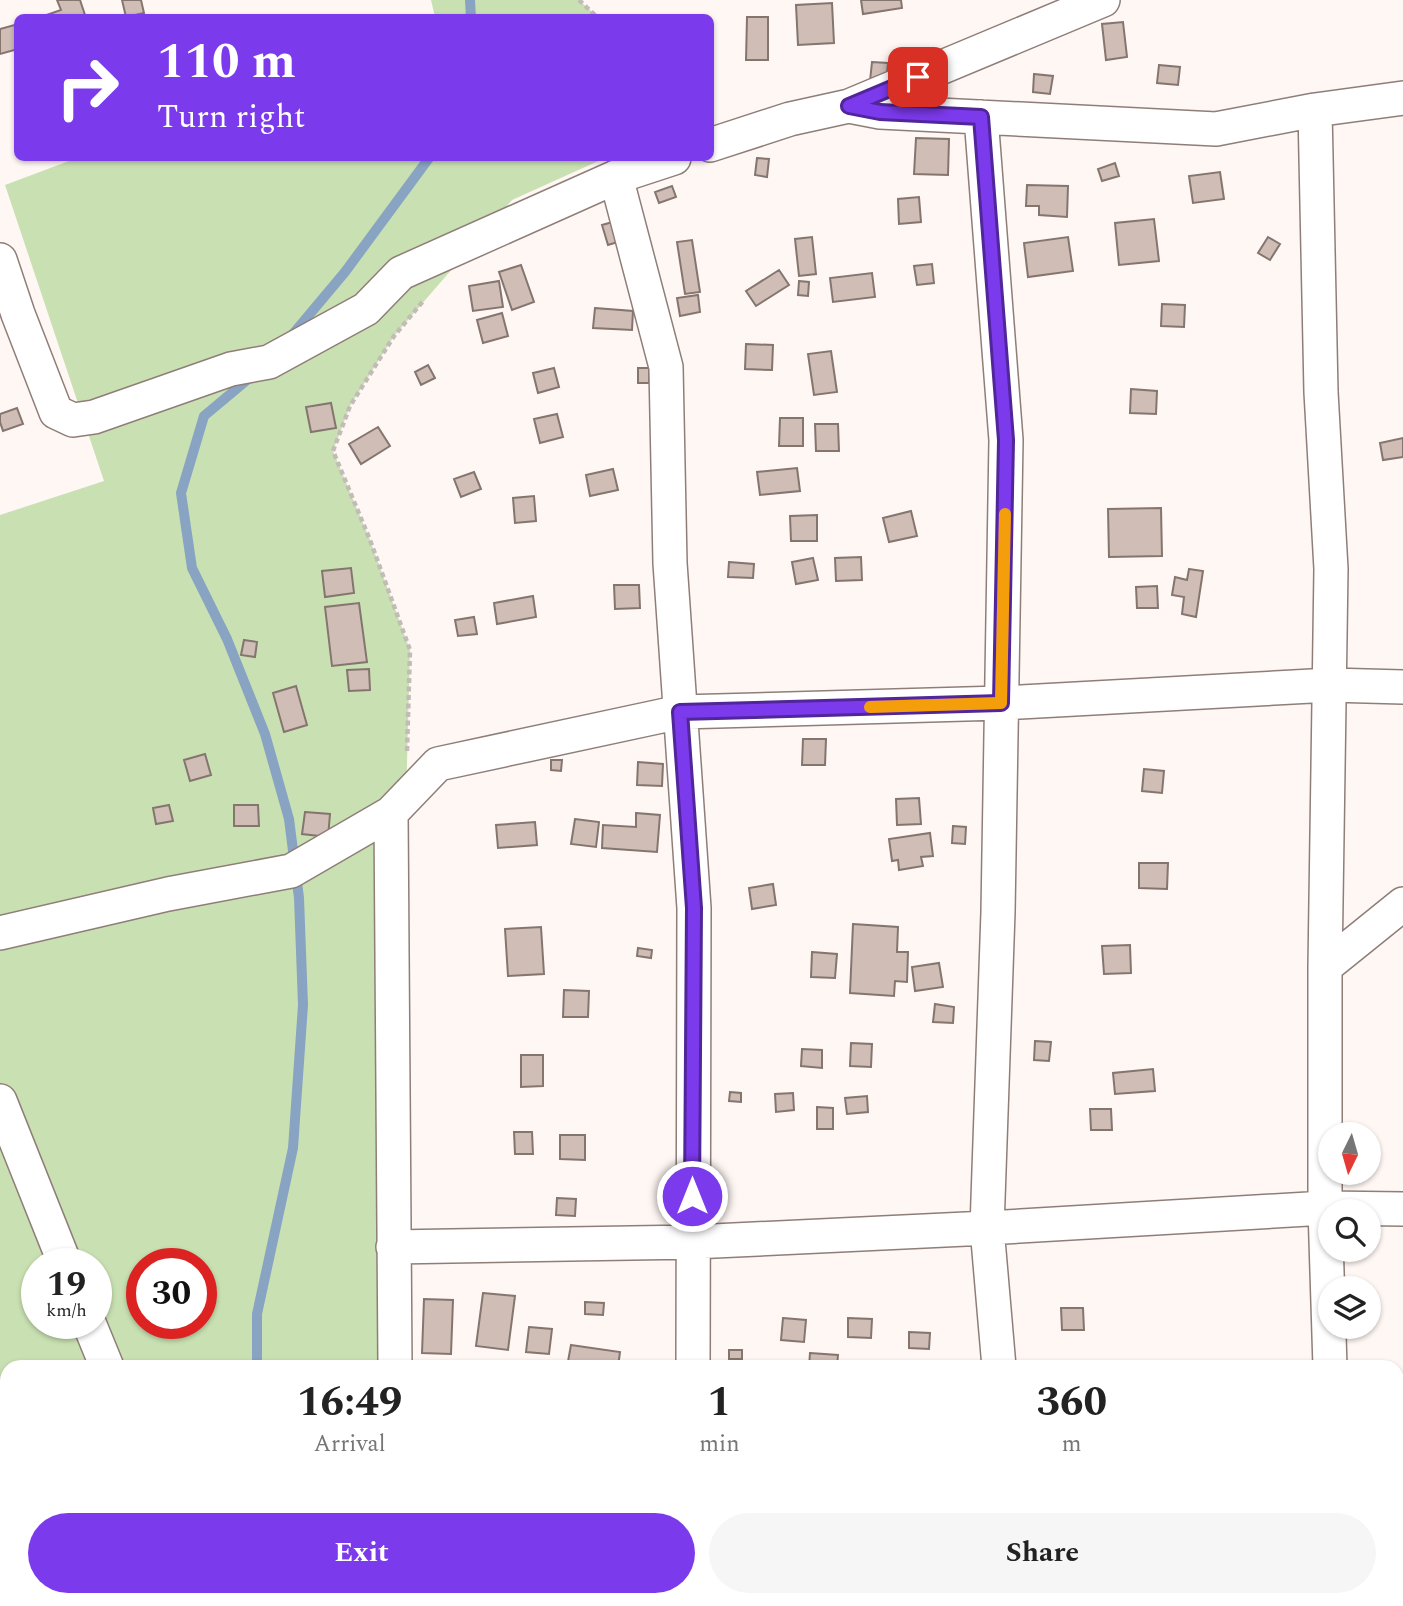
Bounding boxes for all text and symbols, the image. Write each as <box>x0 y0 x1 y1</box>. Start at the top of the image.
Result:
text: 110 m <box>157 25 296 100</box>
icon: right <box>42 42 133 133</box>
pin <box>888 47 948 107</box>
icon: arrive <box>899 58 937 96</box>
text: Turn right <box>157 93 305 142</box>
north arrow <box>1318 1122 1381 1185</box>
map controls <box>1318 1122 1381 1339</box>
position arrow <box>655 1159 729 1233</box>
button: search <box>1318 1199 1381 1262</box>
speed limit sign: 30 <box>126 1248 217 1339</box>
text: 19 <box>47 1258 86 1311</box>
button: layers <box>1318 1276 1381 1339</box>
text: km/h <box>46 1297 87 1324</box>
text: 16:49 <box>297 1371 402 1434</box>
text: 1 <box>708 1371 731 1434</box>
text: 360 <box>1036 1371 1107 1434</box>
text: Arrival <box>314 1427 385 1462</box>
text: min <box>699 1427 740 1462</box>
text: m <box>1062 1427 1082 1462</box>
button: Exit <box>28 1513 695 1593</box>
button: Share <box>709 1513 1376 1593</box>

